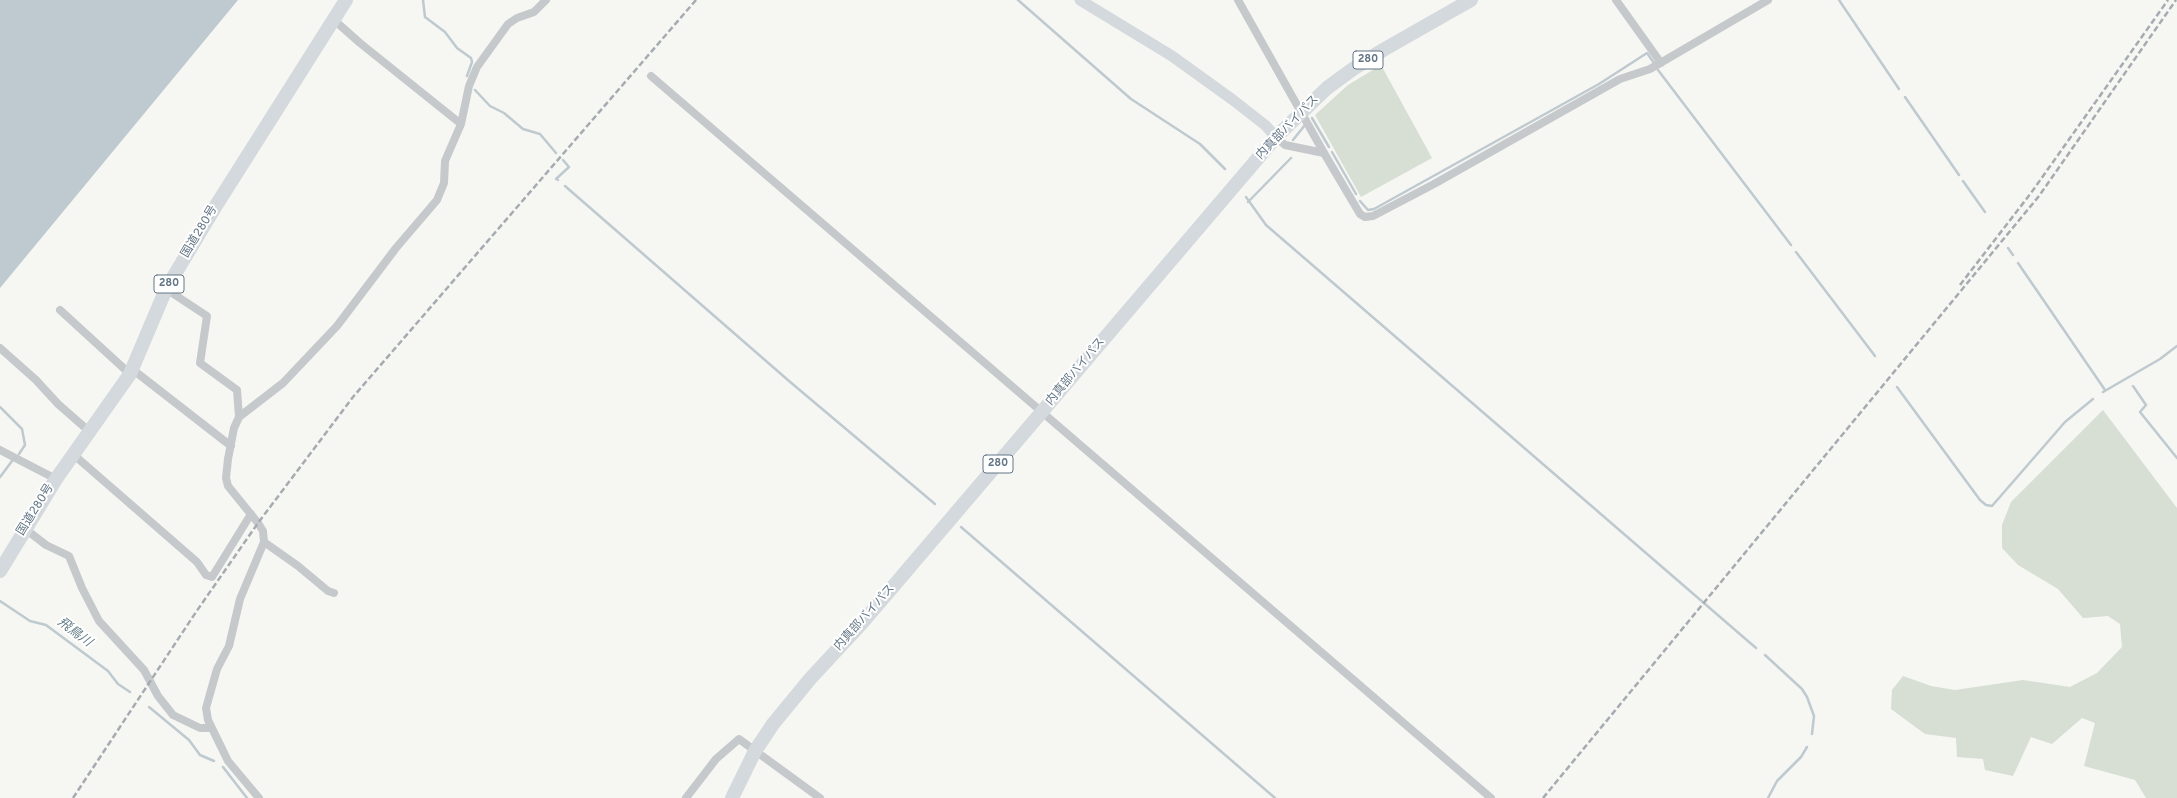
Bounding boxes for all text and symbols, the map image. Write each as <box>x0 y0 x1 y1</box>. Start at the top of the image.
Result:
road number: 280 <box>1353 51 1383 69</box>
street label: 内真部バイパス <box>1254 93 1322 163</box>
street label: 国道280号 <box>179 203 221 261</box>
road number: 280 <box>154 275 184 293</box>
street label: 内真部バイパス <box>1043 335 1109 409</box>
road number: 280 <box>983 455 1013 473</box>
street label: 国道280号 <box>14 481 58 539</box>
street label: 内真部バイパス <box>832 582 898 654</box>
water label: 飛鳥川 <box>54 615 94 651</box>

